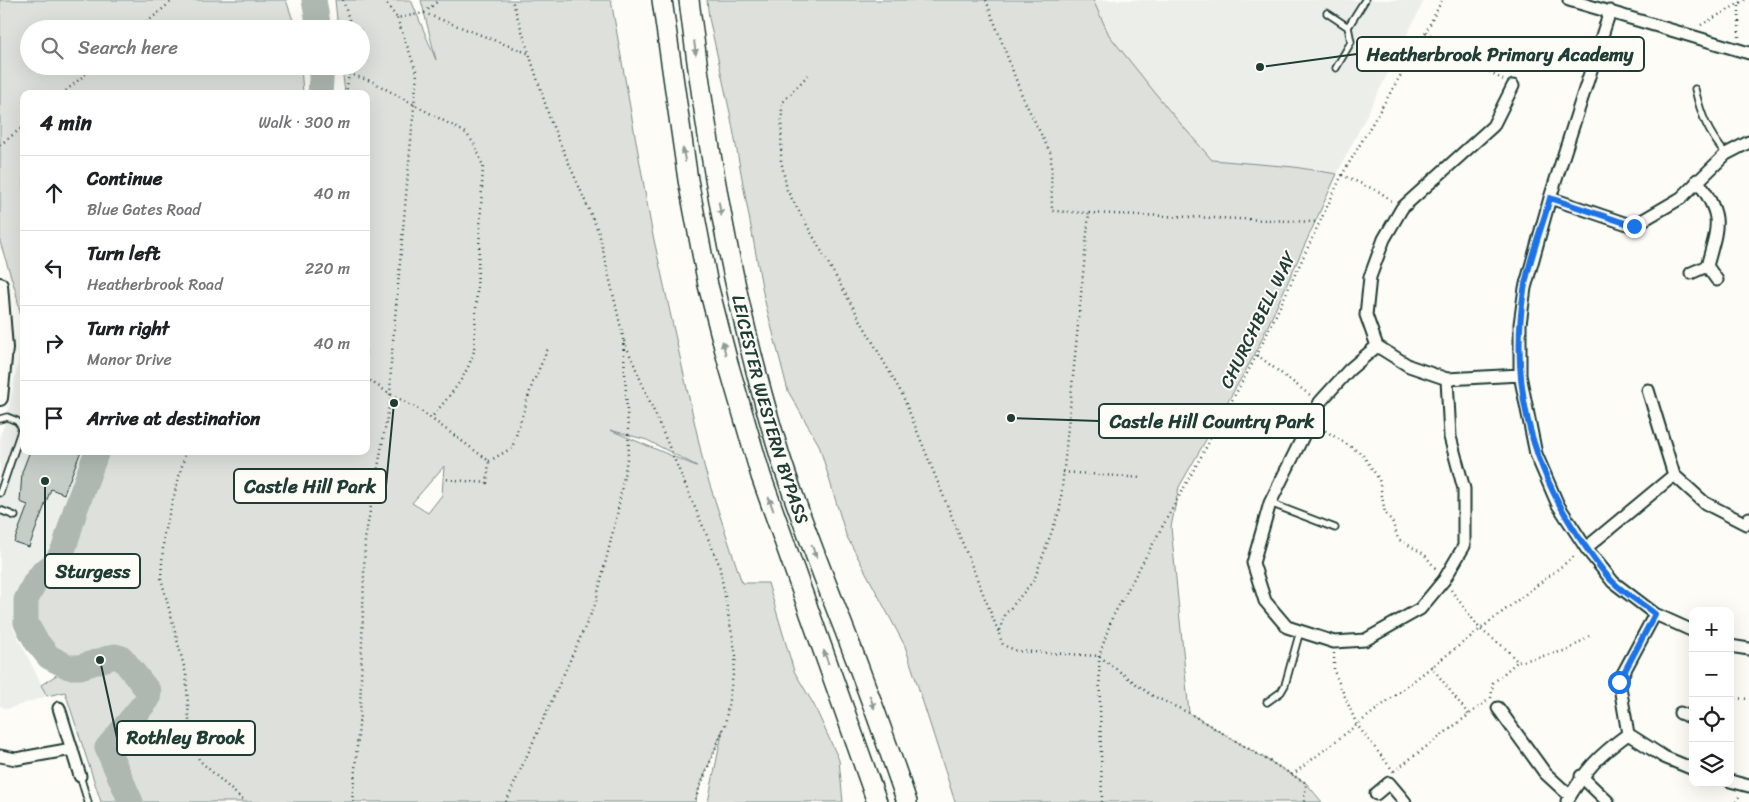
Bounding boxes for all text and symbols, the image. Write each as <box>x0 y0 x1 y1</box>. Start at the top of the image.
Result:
search box <box>20 20 370 75</box>
text: Search here <box>78 31 178 64</box>
icon: search <box>38 34 66 62</box>
callout: Heatherbrook Primary Academy <box>1357 37 1644 71</box>
text: Heatherbrook Primary Academy <box>1366 38 1635 71</box>
one-way arrow <box>691 41 699 57</box>
text: 4 min <box>40 104 92 142</box>
text: Walk · 300 m <box>259 108 350 137</box>
one-way arrow <box>680 147 688 163</box>
text: Continue <box>87 162 163 195</box>
icon: ahead <box>40 179 68 207</box>
text: 40 m <box>313 179 350 208</box>
text: Blue Gates Road <box>87 195 201 224</box>
one-way arrow <box>717 201 725 217</box>
route end <box>1623 215 1646 238</box>
text: Turn left <box>87 237 160 270</box>
street label: CHURCHBELL WAY <box>1211 245 1306 394</box>
icon: left <box>40 254 68 282</box>
text: 220 m <box>305 254 350 283</box>
text: Heatherbrook Road <box>87 270 223 299</box>
street label: LEICESTER WESTERN BYPASS <box>722 292 818 529</box>
text: Turn right <box>87 312 169 345</box>
icon: right <box>40 329 68 357</box>
text: 40 m <box>313 329 350 358</box>
one-way arrow <box>720 341 728 356</box>
text: Manor Drive <box>87 345 172 374</box>
text: Arrive at destination <box>87 402 260 435</box>
icon: arrive <box>40 404 68 432</box>
callout: Castle Hill Country Park <box>1099 404 1324 438</box>
text: Castle Hill Country Park <box>1109 405 1315 438</box>
callout: Castle Hill Park <box>234 469 386 503</box>
text: Castle Hill Park <box>243 470 377 503</box>
one-way arrow <box>767 496 775 511</box>
one-way arrow <box>810 544 818 559</box>
callout: Sturgess <box>45 554 140 588</box>
text: Sturgess <box>54 555 132 588</box>
map controls <box>1689 607 1734 787</box>
button: + <box>1689 607 1734 652</box>
one-way arrow <box>822 649 830 664</box>
button: − <box>1689 652 1734 697</box>
route start <box>1608 671 1631 694</box>
one-way arrow <box>869 695 876 710</box>
button: locate <box>1689 697 1734 742</box>
callout: Rothley Brook <box>117 721 255 755</box>
text: Rothley Brook <box>126 721 245 754</box>
button: layers <box>1689 742 1734 787</box>

